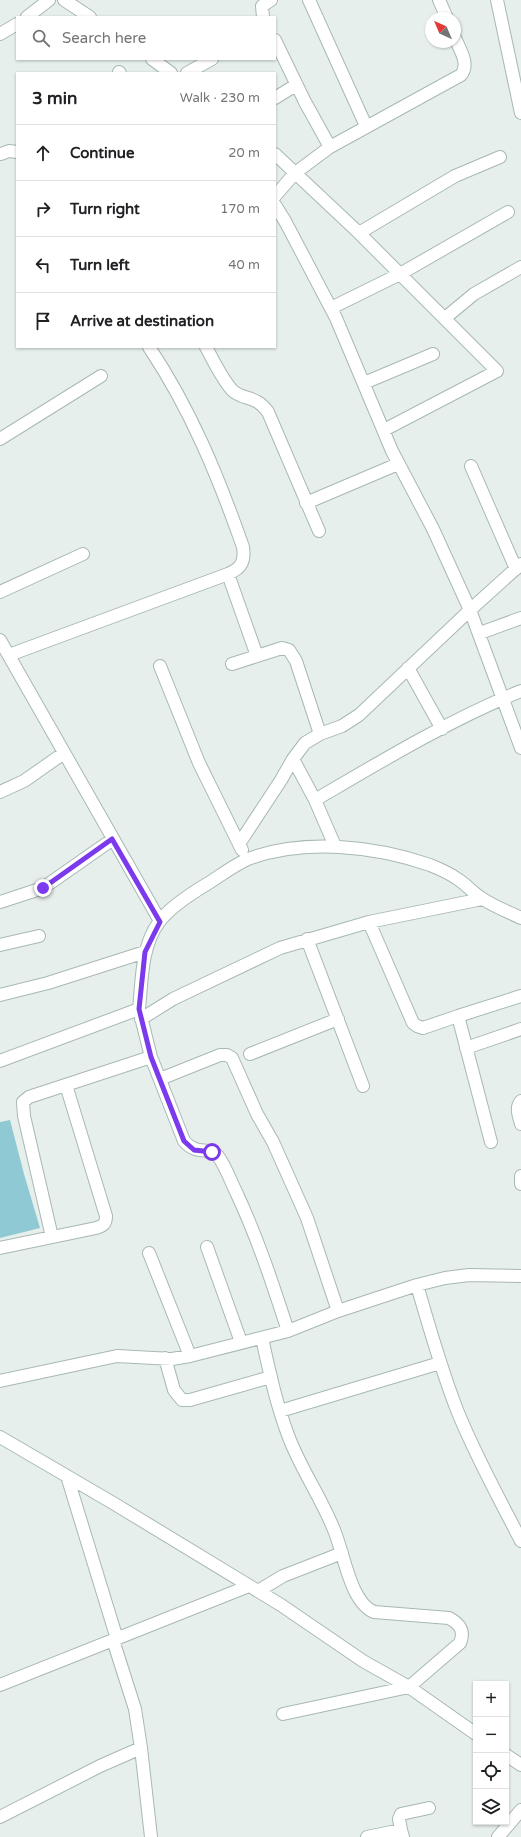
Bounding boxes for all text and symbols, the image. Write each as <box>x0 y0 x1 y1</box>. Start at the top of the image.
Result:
north arrow <box>425 12 461 48</box>
search box <box>16 16 276 60</box>
icon: search <box>30 27 52 49</box>
text: Search here <box>62 29 146 47</box>
text: 3 min <box>32 88 77 109</box>
text: Walk · 230 m <box>180 90 260 106</box>
icon: ahead <box>32 142 54 164</box>
text: Continue <box>70 144 134 162</box>
text: 20 m <box>228 145 260 161</box>
icon: right <box>32 198 54 220</box>
text: Turn right <box>70 200 140 218</box>
text: 170 m <box>220 201 260 217</box>
icon: left <box>32 254 54 276</box>
text: Turn left <box>70 256 130 274</box>
text: 40 m <box>228 257 260 273</box>
icon: arrive <box>32 310 54 332</box>
text: Arrive at destination <box>70 312 214 330</box>
route end <box>34 879 52 897</box>
route start <box>203 1143 221 1161</box>
map controls <box>473 1681 509 1825</box>
button: + <box>473 1681 509 1717</box>
button: − <box>473 1717 509 1753</box>
button: locate <box>473 1753 509 1789</box>
button: layers <box>473 1789 509 1825</box>

